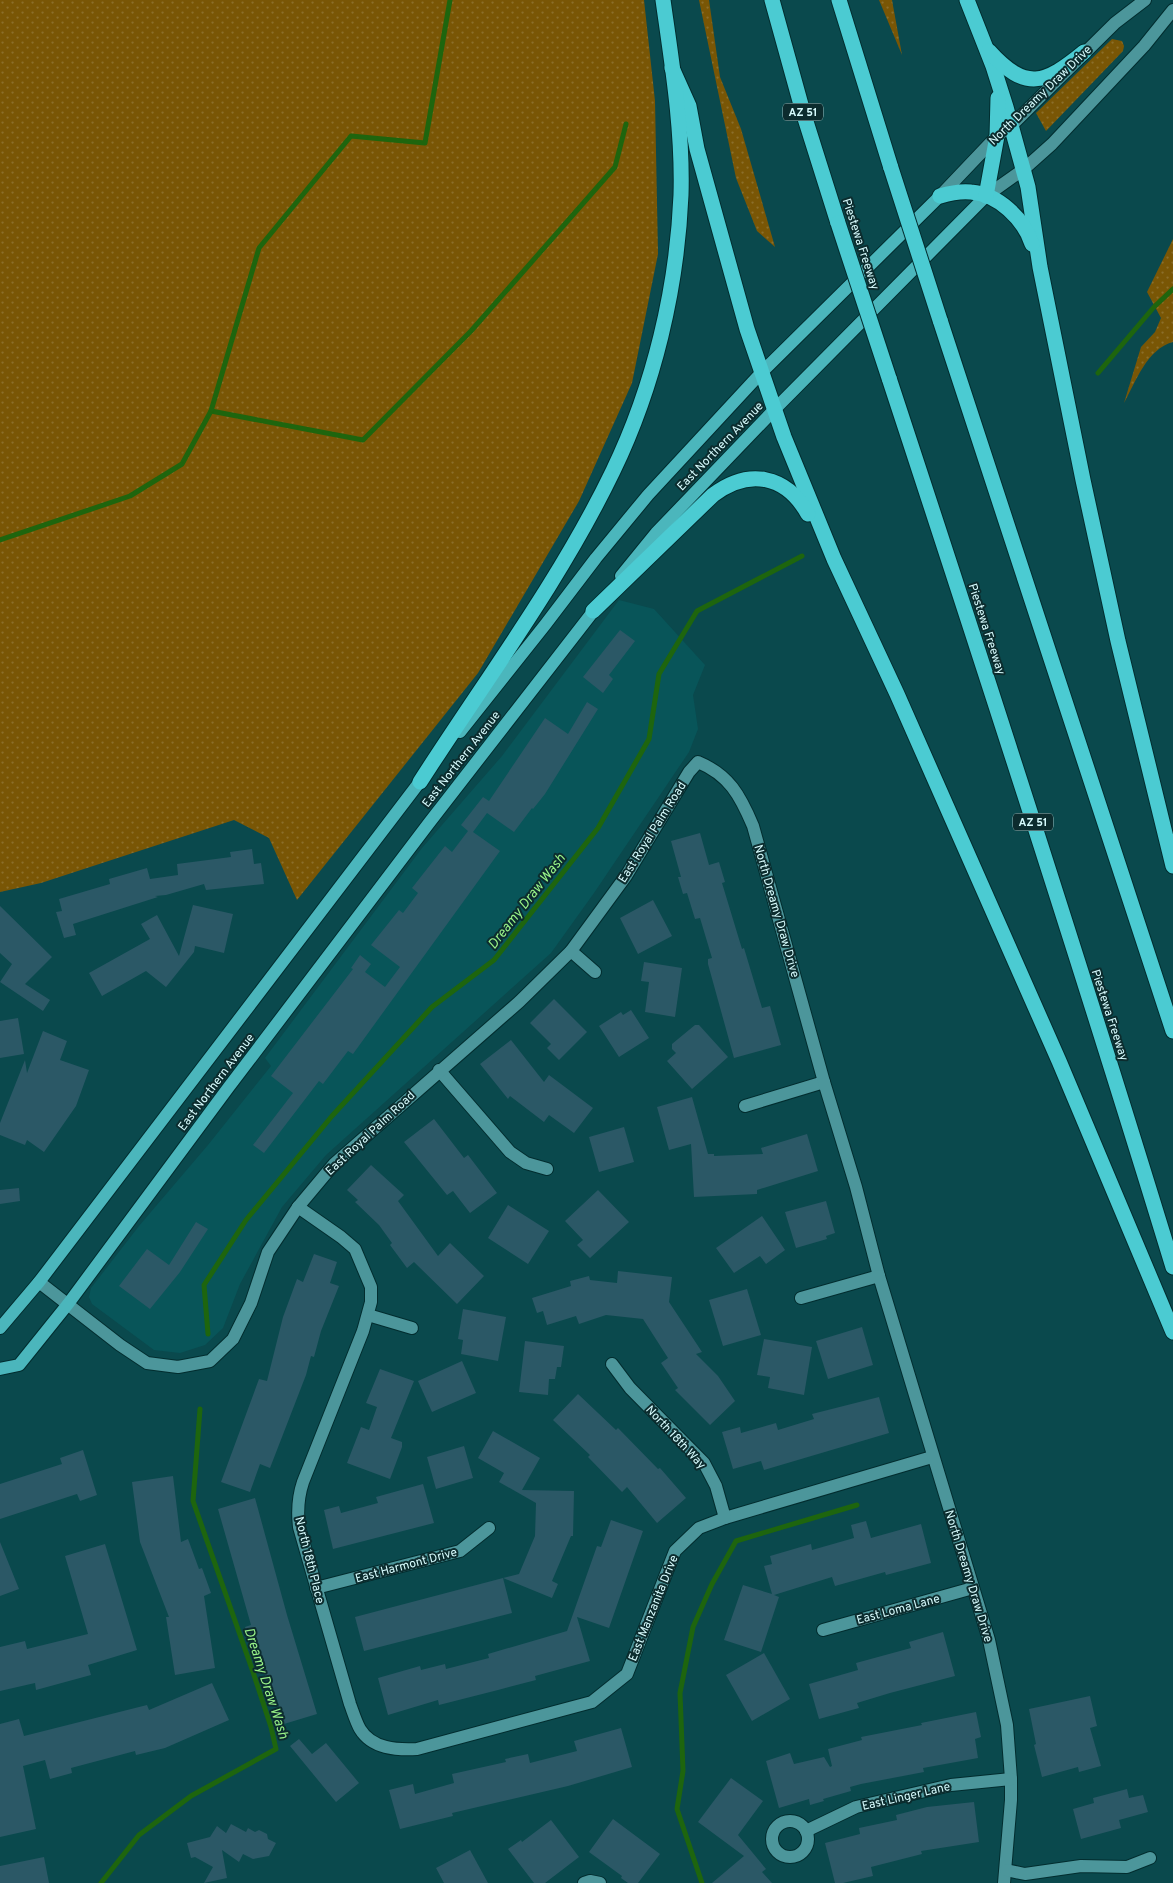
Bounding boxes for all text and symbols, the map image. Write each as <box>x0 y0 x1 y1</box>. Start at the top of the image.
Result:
street label: North Dreamy Draw Drive <box>986 42 1096 149</box>
road number: AZ 51 <box>783 104 823 120</box>
street label: Piestewa Freeway <box>838 197 882 292</box>
street label: East Northern Avenue <box>674 399 767 495</box>
street label: Piestewa Freeway <box>964 582 1008 677</box>
street label: East Northern Avenue <box>419 708 504 811</box>
street label: East Royal Palm Road <box>615 779 691 886</box>
road number: AZ 51 <box>1013 814 1053 830</box>
street label: North Dreamy Draw Drive <box>749 843 803 979</box>
water label: Dreamy Draw Wash <box>485 851 570 953</box>
street label: Piestewa Freeway <box>1087 968 1131 1063</box>
street label: East Northern Avenue <box>175 1031 259 1135</box>
street label: East Royal Palm Road <box>323 1088 419 1179</box>
street label: North 18th Way <box>642 1402 709 1473</box>
street label: North Dreamy Draw Drive <box>940 1508 996 1644</box>
street label: North 18th Place <box>290 1515 328 1605</box>
street label: East Harmont Drive <box>354 1545 459 1587</box>
street label: East Manzanita Drive <box>625 1553 683 1664</box>
street label: East Loma Lane <box>855 1591 942 1629</box>
water label: Dreamy Draw Wash <box>240 1626 292 1742</box>
street label: East Linger Lane <box>860 1779 952 1815</box>

